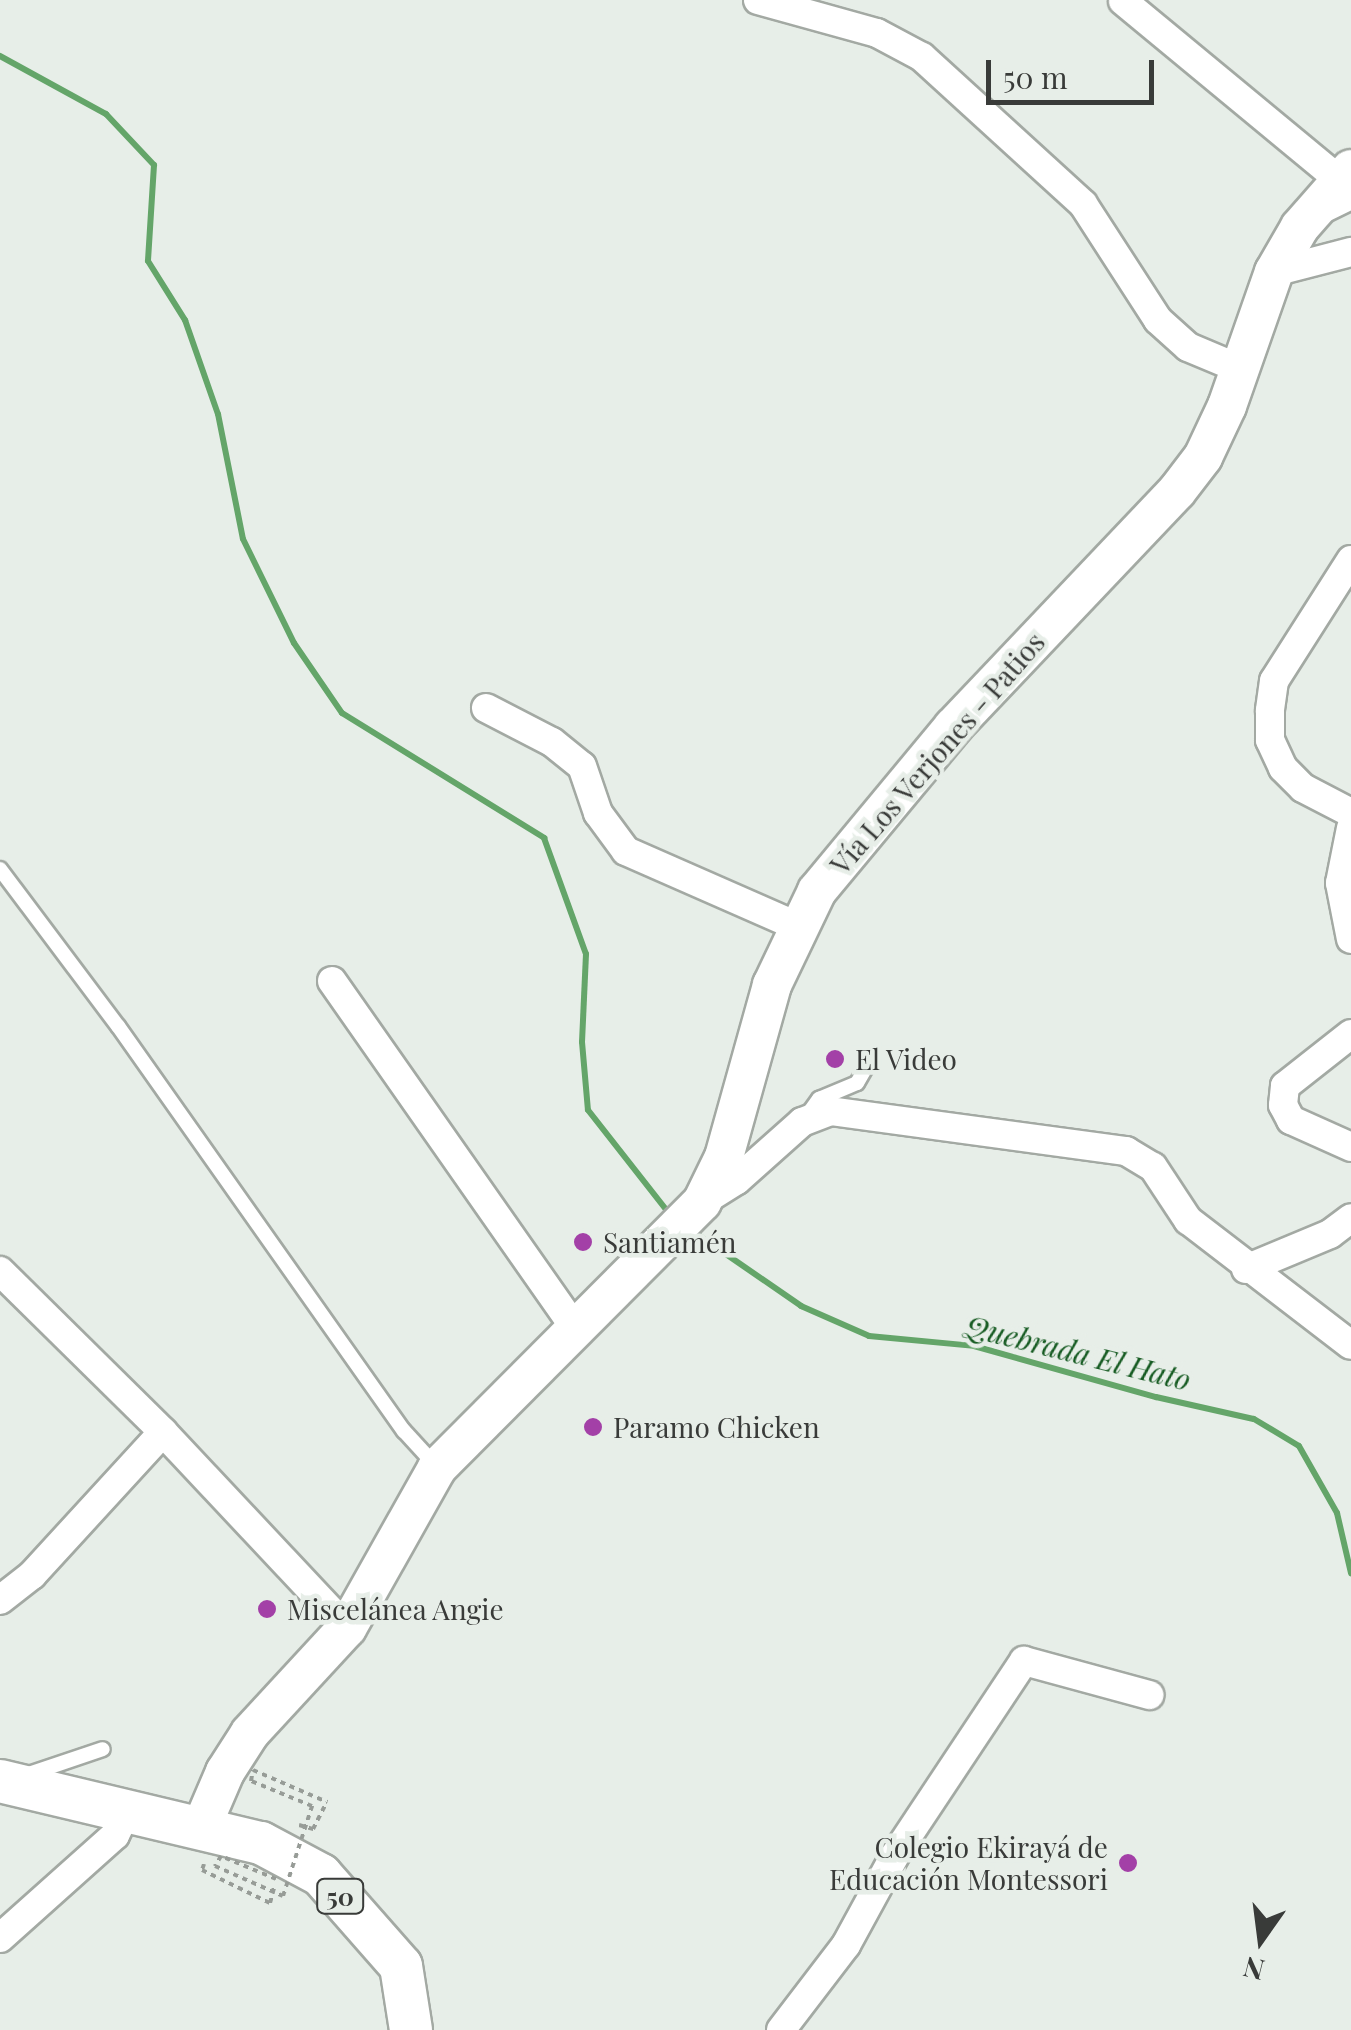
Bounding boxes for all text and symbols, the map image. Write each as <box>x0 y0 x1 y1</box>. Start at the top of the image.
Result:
scale bar <box>991 40 1158 102</box>
text: 50 m <box>1003 57 1068 97</box>
street label: Vía Los Verjones - Patios <box>822 625 1052 881</box>
place label: El Video <box>855 1042 958 1076</box>
marker: El Video <box>824 1048 846 1070</box>
place label: Santiamén <box>603 1225 737 1259</box>
marker: Santiamén <box>572 1231 594 1253</box>
water label: Quebrada El Hato <box>961 1306 1195 1398</box>
place label: Paramo Chicken <box>613 1410 820 1444</box>
marker: Paramo Chicken <box>582 1416 604 1438</box>
place label: Miscelánea Angie <box>287 1592 505 1626</box>
marker: Miscelánea Angie <box>256 1598 278 1620</box>
place label: Colegio Ekirayá de Educación Montessori <box>829 1830 1108 1896</box>
marker: Colegio Ekirayá de Educación Montessori <box>1117 1852 1139 1874</box>
road number: 50 <box>315 1876 365 1916</box>
north arrow <box>1211 1890 1311 1990</box>
text: N <box>1239 1949 1268 1990</box>

